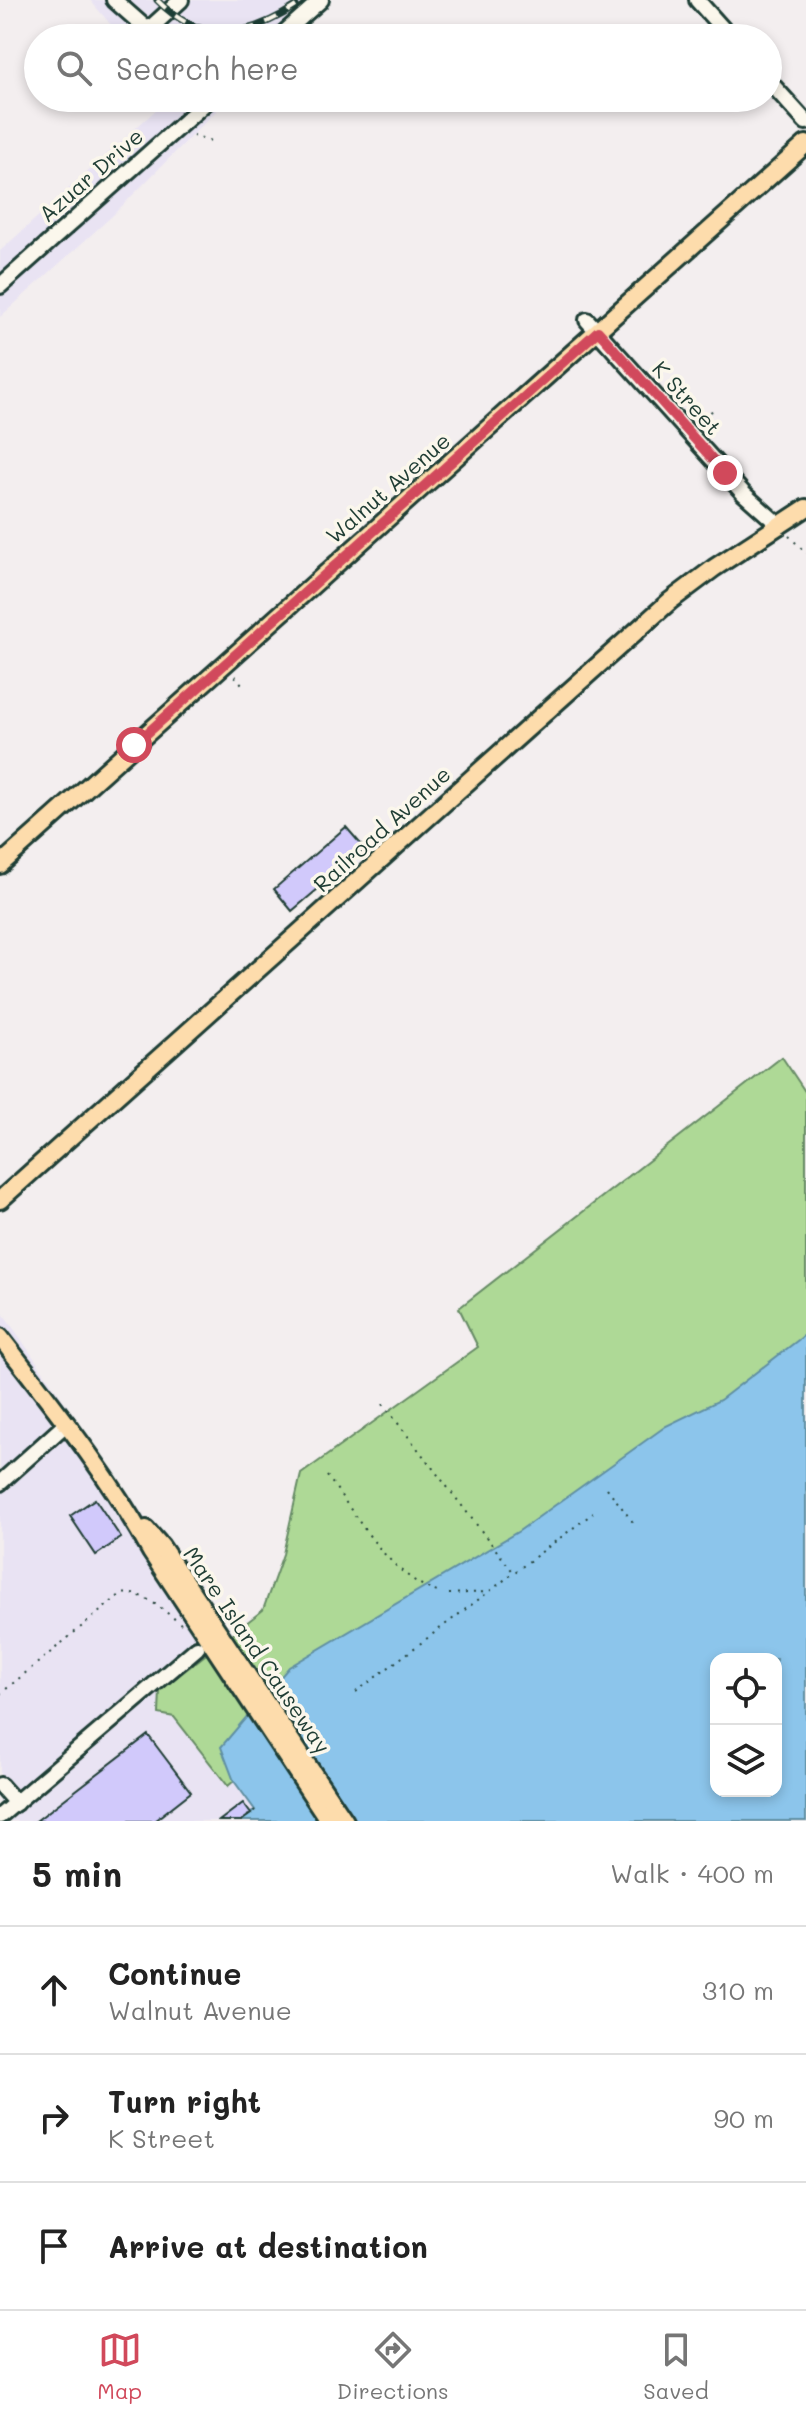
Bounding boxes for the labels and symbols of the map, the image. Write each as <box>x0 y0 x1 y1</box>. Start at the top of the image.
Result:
street label: Azuar Drive <box>32 121 149 228</box>
street label: K Street <box>646 354 728 441</box>
street label: Walnut Avenue <box>319 426 456 550</box>
route end <box>707 455 743 491</box>
route start <box>116 727 152 763</box>
street label: Railroad Avenue <box>307 759 456 898</box>
street label: Mare Island Causeway <box>177 1541 338 1759</box>

